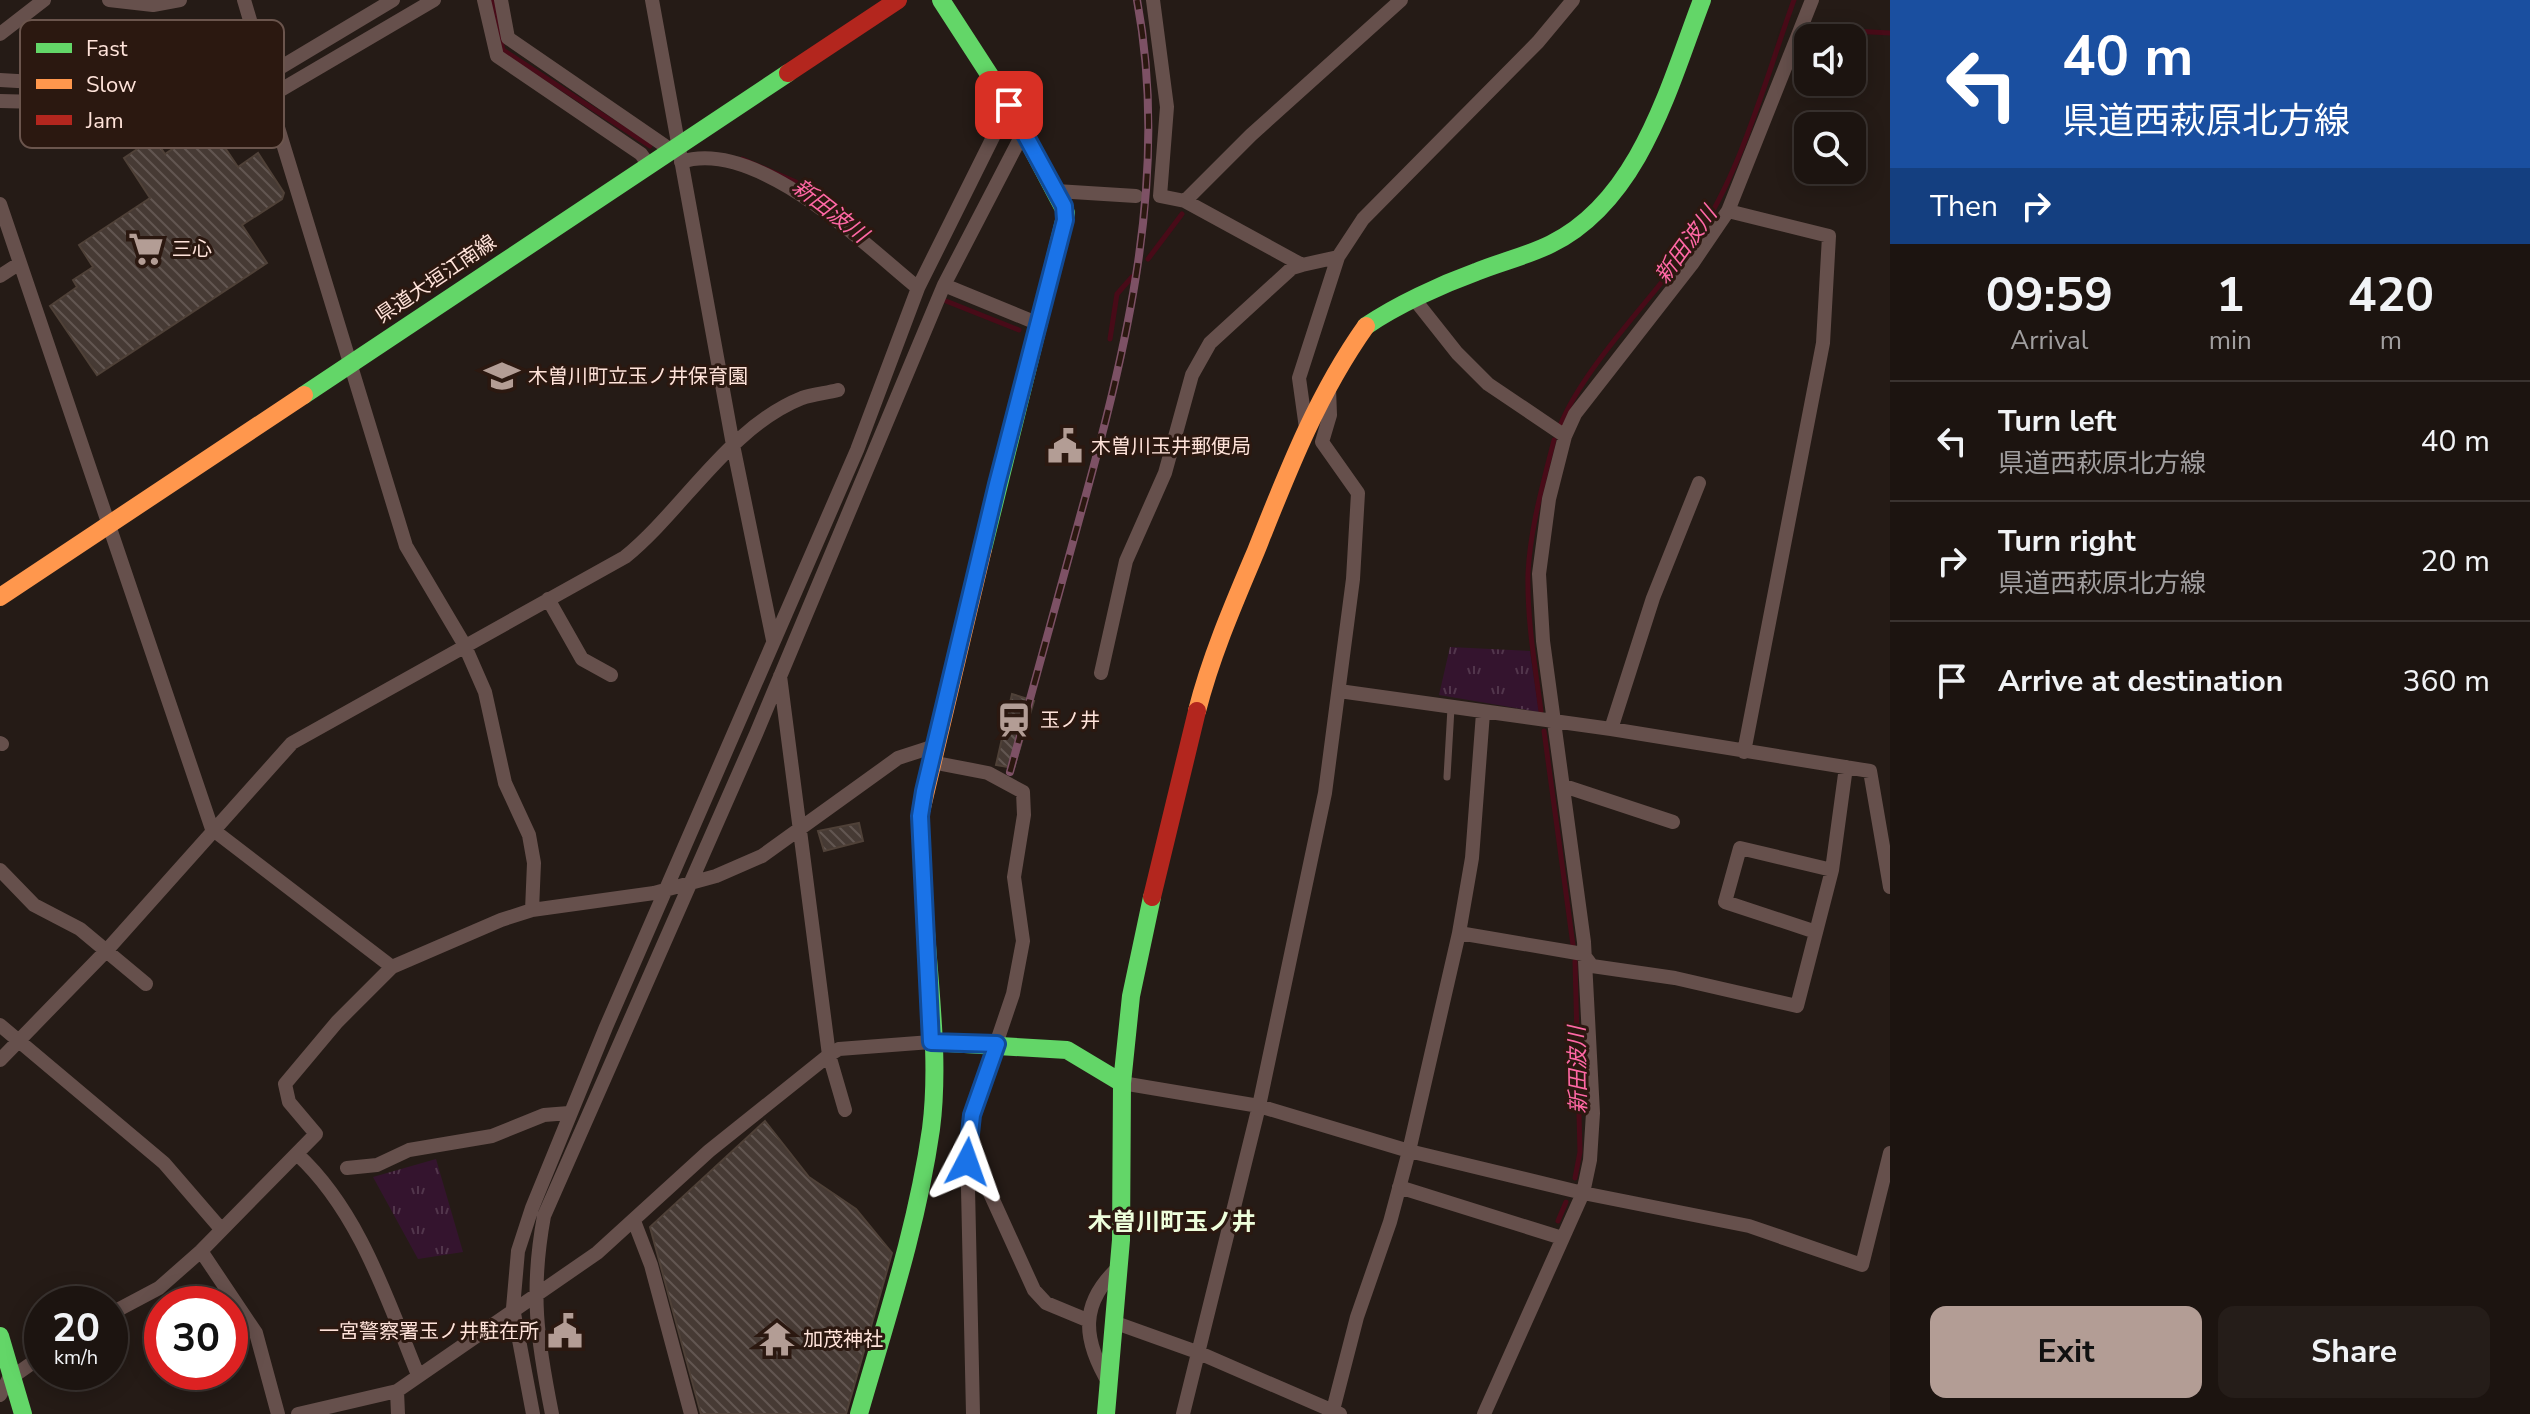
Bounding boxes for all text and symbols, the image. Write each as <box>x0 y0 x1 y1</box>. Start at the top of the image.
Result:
text: 40 m <box>2062 18 2193 95</box>
legend <box>20 20 284 148</box>
map controls <box>1794 24 1866 184</box>
button: sound <box>1794 24 1866 96</box>
icon: left <box>1930 32 2034 136</box>
text: Fast <box>86 34 128 64</box>
text: Slow <box>86 70 137 100</box>
pin <box>975 71 1043 139</box>
icon: arrive <box>987 83 1031 127</box>
text: 県道西萩原北方線 <box>2062 97 2350 146</box>
text: Jam <box>85 106 124 136</box>
button: search <box>1794 112 1866 184</box>
water label: 新田波川 <box>786 172 875 251</box>
icon: right <box>2014 184 2058 228</box>
text: Then <box>1930 186 1998 227</box>
water label: 新田波川 <box>1648 199 1725 289</box>
street label: 県道大垣江南線 <box>370 229 502 329</box>
supermarket icon: 三心 <box>127 230 165 268</box>
place label: 三心 <box>172 236 212 263</box>
text: 09:59 <box>1986 262 2113 328</box>
text: 1 <box>2216 262 2245 328</box>
text: 420 <box>2348 262 2434 328</box>
text: Arrival <box>2010 323 2089 358</box>
text: min <box>2209 323 2252 358</box>
text: m <box>2380 323 2402 358</box>
school or university icon: 木曽川町立玉ノ井保育園 <box>483 357 521 395</box>
place label: 木曽川町立玉ノ井保育園 <box>528 363 748 390</box>
text: Turn left <box>1998 401 2116 442</box>
icon: left <box>1930 419 1974 463</box>
text: 40 m <box>2421 421 2490 462</box>
public building icon: 木曽川玉井郵便局 <box>1046 427 1084 465</box>
place label: 木曽川玉井郵便局 <box>1091 433 1251 460</box>
text: 県道西萩原北方線 <box>1998 446 2206 481</box>
text: Turn right <box>1998 521 2136 562</box>
icon: right <box>1930 539 1974 583</box>
text: 20 m <box>2421 541 2490 582</box>
text: 県道西萩原北方線 <box>1998 566 2206 601</box>
icon: arrive <box>1930 659 1974 703</box>
text: Arrive at destination <box>1998 661 2283 702</box>
text: 360 m <box>2403 661 2490 702</box>
station icon: 玉ノ井 <box>995 701 1033 739</box>
place label: 玉ノ井 <box>1040 707 1100 734</box>
water label: 新田波川 <box>1562 1024 1594 1114</box>
position arrow <box>925 1120 1009 1204</box>
district label: 木曽川町玉ノ井 <box>1088 1206 1256 1238</box>
speed limit sign: 30 <box>144 1286 248 1390</box>
text: 20 <box>52 1301 100 1355</box>
button: Exit <box>1930 1306 2202 1398</box>
button: Share <box>2218 1306 2490 1398</box>
public building icon: 一宮警察署玉ノ井駐在所 <box>546 1312 584 1350</box>
place label: 一宮警察署玉ノ井駐在所 <box>319 1318 539 1345</box>
temple icon: 加茂神社 <box>758 1320 796 1358</box>
place label: 加茂神社 <box>803 1326 883 1353</box>
text: km/h <box>54 1344 98 1371</box>

